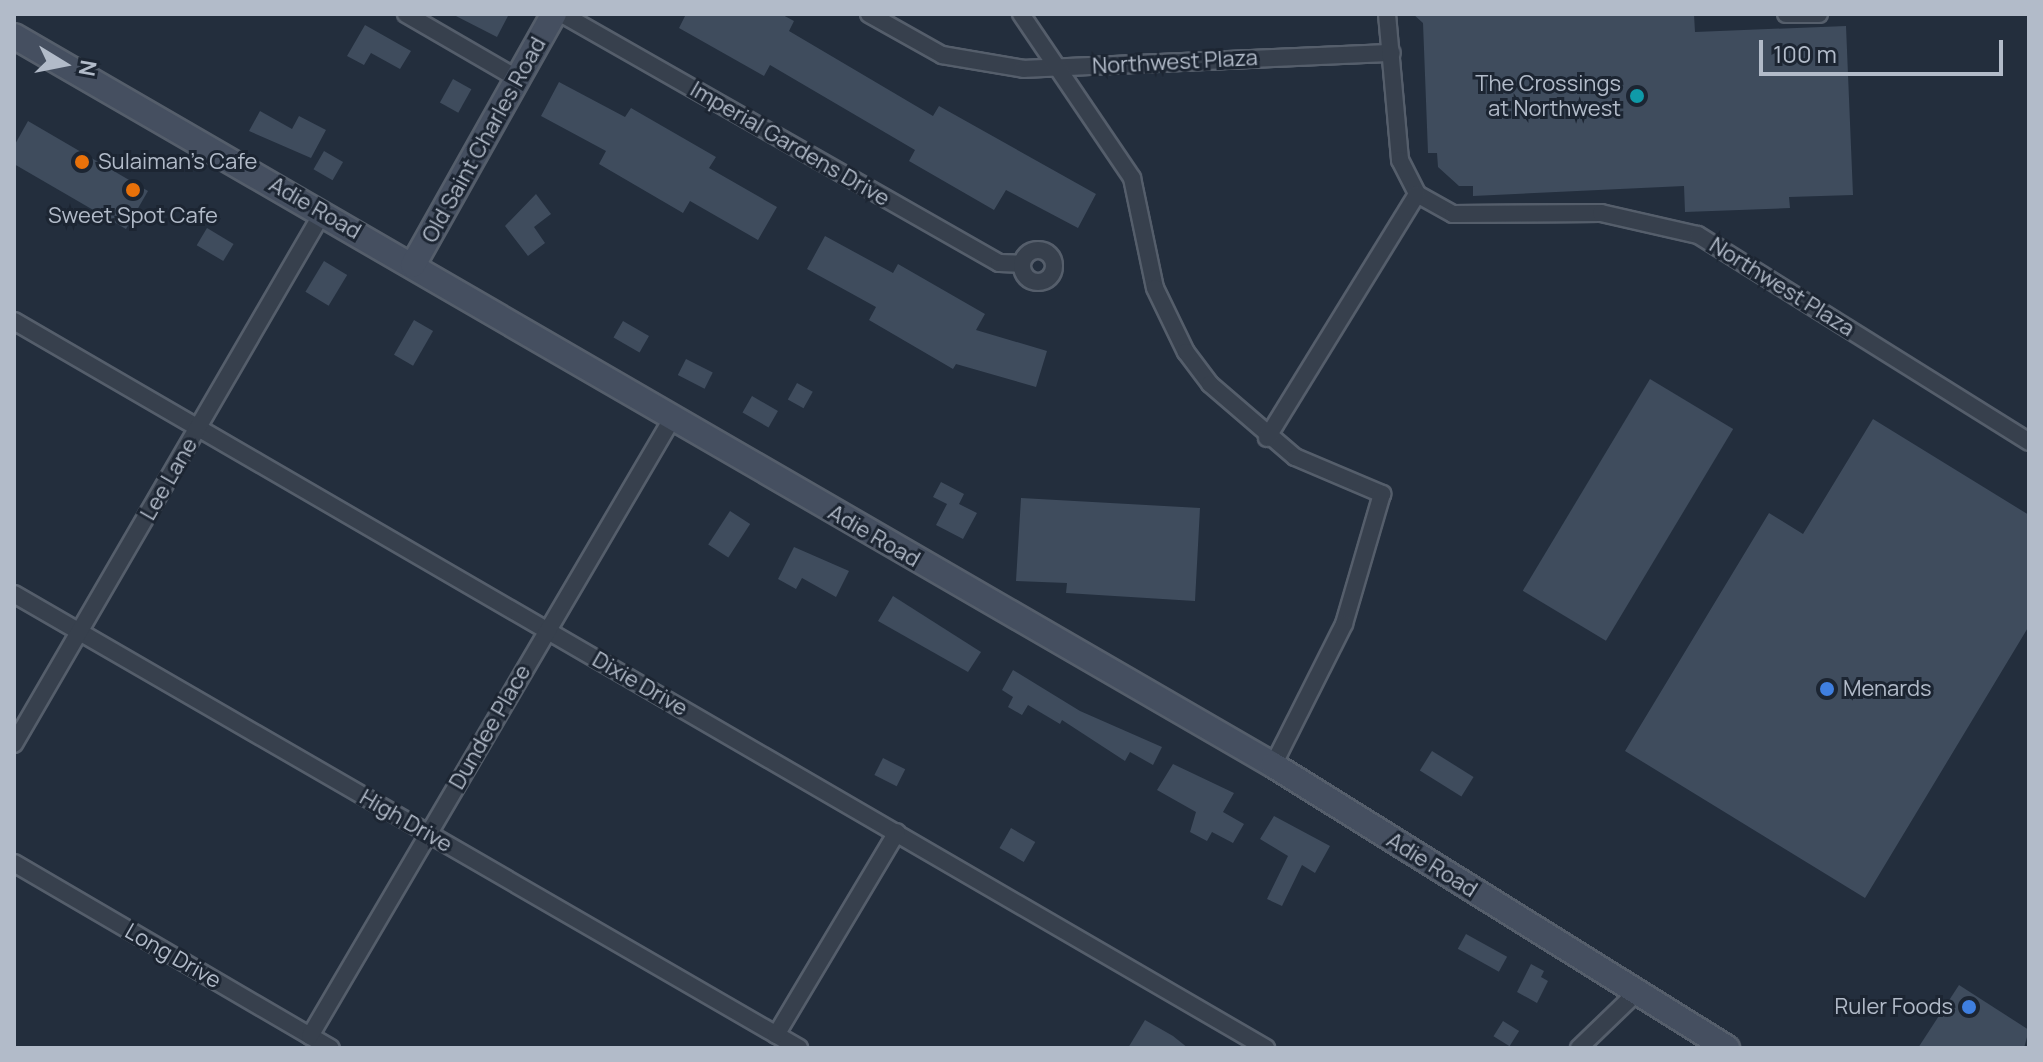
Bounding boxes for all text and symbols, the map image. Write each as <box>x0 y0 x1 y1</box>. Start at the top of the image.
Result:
north arrow <box>24 24 104 104</box>
scale bar <box>1763 24 2007 74</box>
street label: Old Saint Charles Road <box>417 33 551 247</box>
text: 100 m <box>1773 37 1837 70</box>
street label: Northwest Plaza <box>1092 44 1258 80</box>
text: N <box>71 58 104 79</box>
place label: The Crossings at Northwest <box>1475 70 1621 122</box>
street label: Imperial Gardens Drive <box>686 76 894 212</box>
marker: The Crossings at Northwest <box>1628 87 1646 105</box>
place label: Sulaiman's Cafe <box>98 149 257 175</box>
marker: Sulaiman's Cafe <box>73 153 91 171</box>
street label: Adie Road <box>264 171 366 245</box>
marker: Sweet Spot Cafe <box>124 181 142 199</box>
place label: Sweet Spot Cafe <box>48 203 218 229</box>
street label: Northwest Plaza <box>1705 232 1859 342</box>
street label: Lee Lane <box>135 433 203 525</box>
street label: Adie Road <box>823 499 925 573</box>
street label: Dixie Drive <box>588 646 692 722</box>
street label: Dundee Place <box>444 660 536 794</box>
place label: Menards <box>1843 676 1932 702</box>
marker: Menards <box>1818 680 1836 698</box>
street label: High Drive <box>355 784 457 858</box>
street label: Adie Road <box>1382 827 1482 903</box>
street label: Long Drive <box>120 918 226 994</box>
place label: Ruler Foods <box>1834 994 1953 1020</box>
marker: Ruler Foods <box>1960 998 1978 1016</box>

